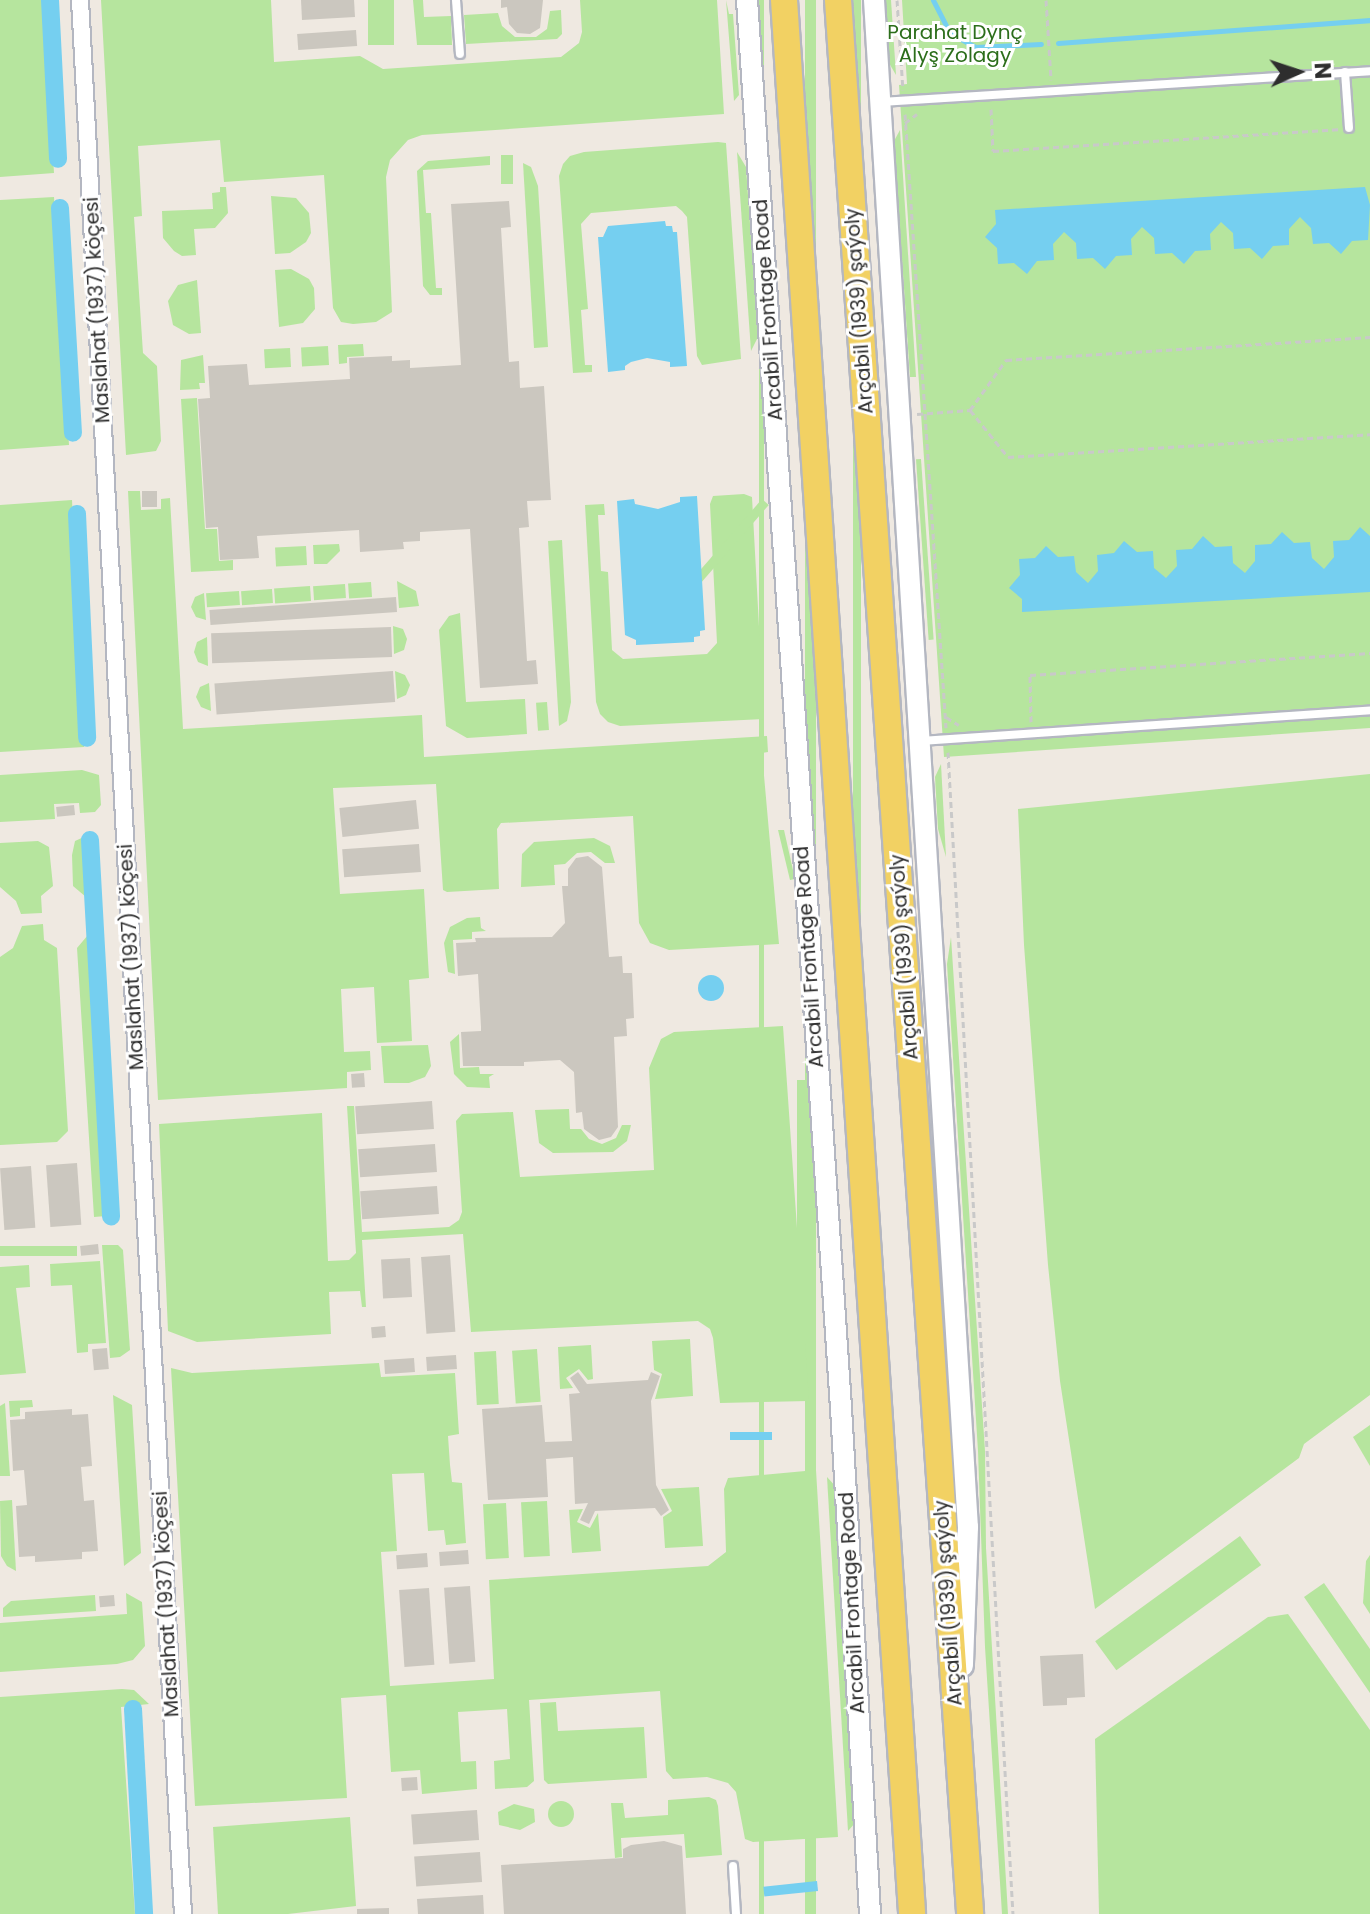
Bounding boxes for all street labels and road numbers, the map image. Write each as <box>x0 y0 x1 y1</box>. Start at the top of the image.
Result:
street label: Maslahat (1937) köçesi <box>79 196 115 424</box>
street label: Arcabil Frontage Road <box>748 198 788 422</box>
street label: Arçabil (1939) şaýoly <box>840 207 878 415</box>
street label: Maslahat (1937) köçesi <box>113 843 149 1071</box>
street label: Arcabil Frontage Road <box>789 845 829 1069</box>
street label: Arçabil (1939) şaýoly <box>885 853 923 1061</box>
street label: Maslahat (1937) köçesi <box>148 1490 184 1718</box>
street label: Arcabil Frontage Road <box>834 1491 870 1715</box>
street label: Arçabil (1939) şaýoly <box>929 1499 967 1707</box>

